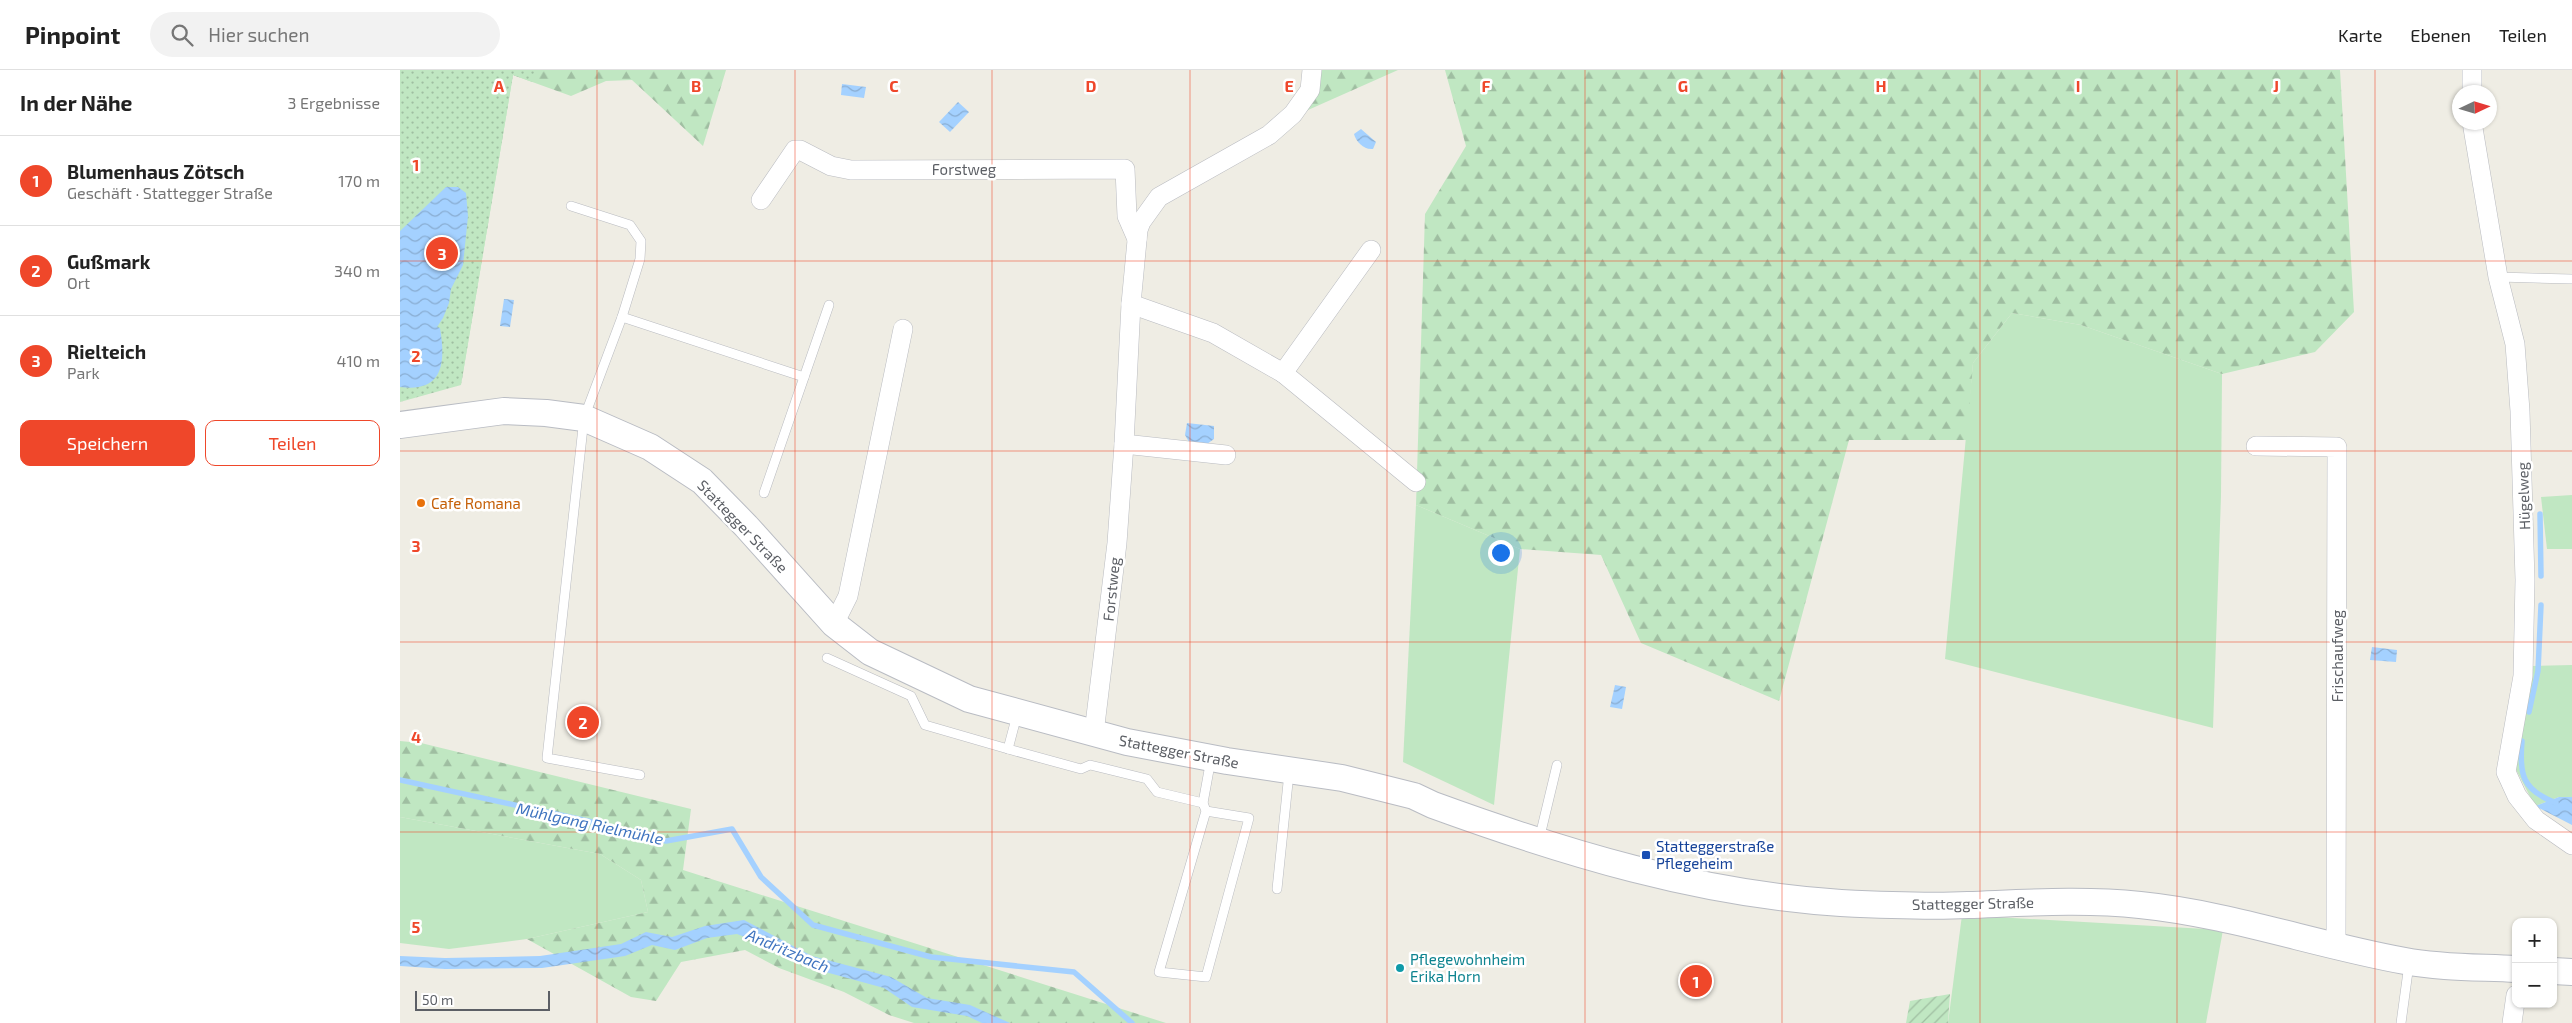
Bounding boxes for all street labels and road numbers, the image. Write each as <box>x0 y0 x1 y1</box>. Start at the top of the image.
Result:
street label: Forstweg <box>932 160 997 178</box>
street label: Hügelweg <box>2513 461 2533 530</box>
street label: Stattegger Straße <box>694 476 792 576</box>
street label: Forstweg <box>1099 555 1123 622</box>
street label: Frischaufweg <box>2328 609 2346 702</box>
street label: Stattegger Straße <box>1117 731 1241 771</box>
street label: Stattegger Straße <box>1912 893 2034 913</box>

